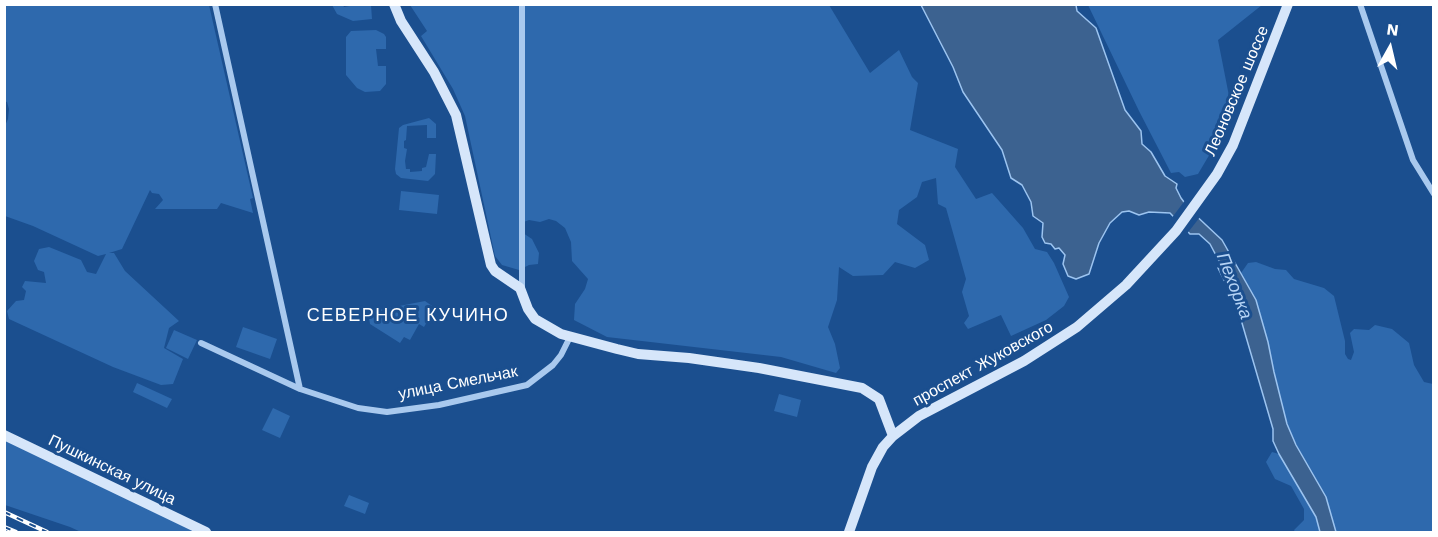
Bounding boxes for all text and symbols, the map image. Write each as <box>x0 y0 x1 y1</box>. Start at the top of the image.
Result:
north arrow <box>1360 18 1420 78</box>
text: N <box>1385 19 1400 40</box>
street label: Леоновское шоссе <box>1201 23 1273 159</box>
water label: Пехорка <box>1211 250 1257 322</box>
district label: СЕВЕРНОЕ КУЧИНО <box>307 305 509 327</box>
street label: проспект Жуковского <box>909 317 1057 411</box>
street label: улица Смельчак <box>397 362 519 404</box>
street label: Пушкинская улица <box>45 431 179 509</box>

